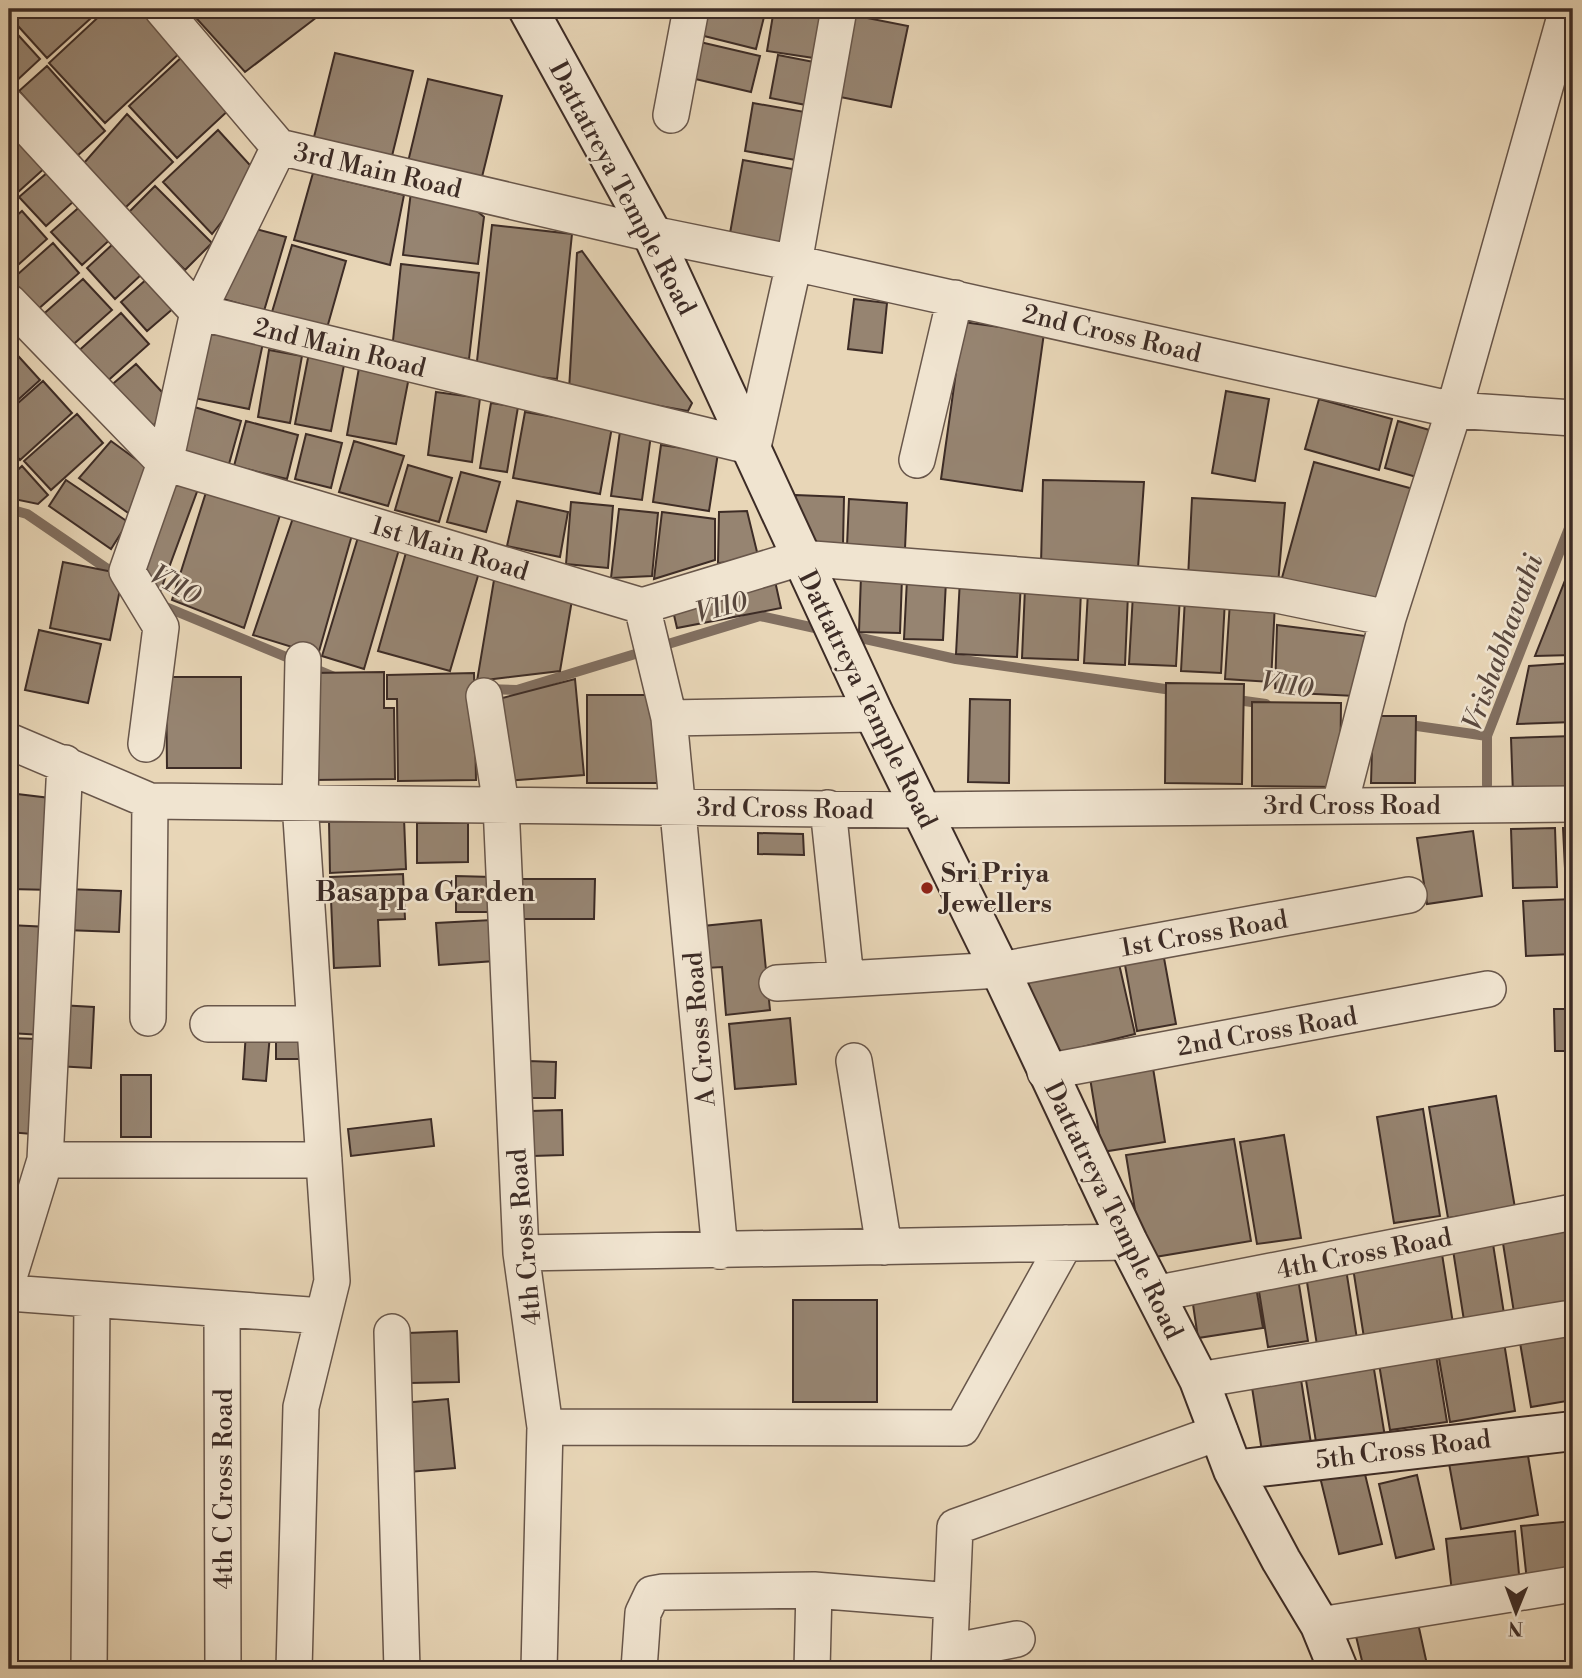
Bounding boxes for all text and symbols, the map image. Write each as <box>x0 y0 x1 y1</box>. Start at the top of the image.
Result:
street label: Dattatreya Temple Road <box>542 56 703 321</box>
street label: 3rd Main Road <box>291 136 465 206</box>
street label: 2nd Cross Road <box>1019 298 1204 370</box>
street label: 2nd Main Road <box>250 311 429 385</box>
street label: 1st Main Road <box>367 510 533 588</box>
water label: Vrishabhavathi <box>1455 549 1552 736</box>
water label: V110 <box>144 557 207 613</box>
street label: Dattatreya Temple Road <box>791 565 944 834</box>
water label: V110 <box>691 584 752 631</box>
water label: V110 <box>1258 664 1315 707</box>
street label: 3rd Cross Road <box>1263 790 1441 822</box>
street label: 3rd Cross Road <box>696 791 874 827</box>
place label: Sri Priya Jewellers <box>938 858 1052 920</box>
district label: Basappa Garden <box>315 875 535 910</box>
marker: Sri Priya Jewellers <box>919 880 935 896</box>
street label: 1st Cross Road <box>1118 903 1290 964</box>
street label: A Cross Road <box>677 950 723 1109</box>
street label: 2nd Cross Road <box>1175 1000 1360 1064</box>
street label: Dattatreya Temple Road <box>1037 1076 1190 1345</box>
street label: 4th Cross Road <box>501 1147 549 1327</box>
street label: 4th Cross Road <box>1274 1221 1455 1287</box>
street label: 4th C Cross Road <box>208 1388 240 1589</box>
street label: 5th Cross Road <box>1314 1423 1493 1477</box>
north arrow <box>1480 1576 1550 1646</box>
text: N <box>1508 1616 1523 1640</box>

